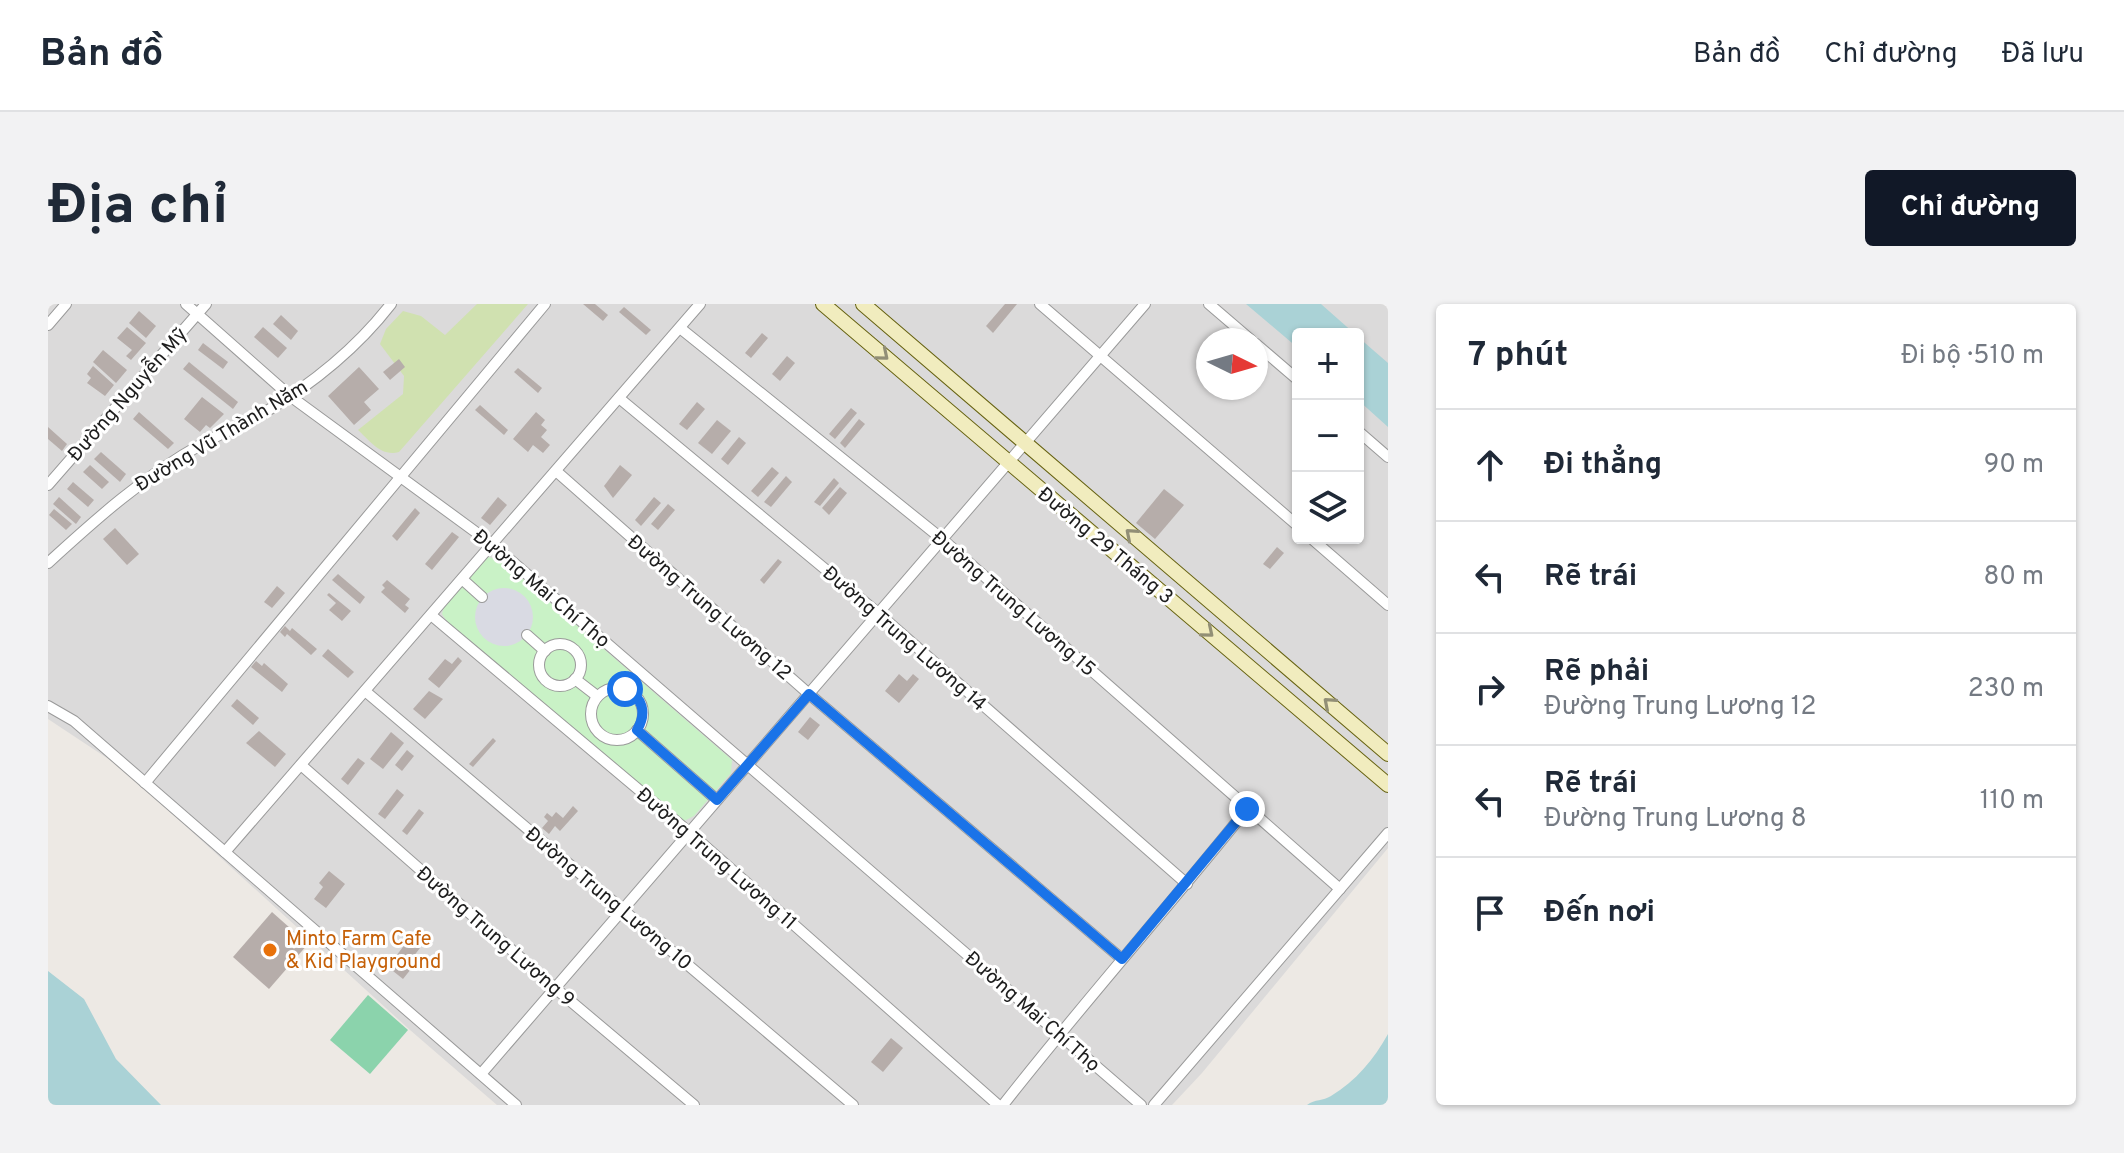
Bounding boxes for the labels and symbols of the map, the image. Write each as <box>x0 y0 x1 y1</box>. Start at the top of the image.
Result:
street label: Đường Nguyễn Mỹ <box>62 321 194 468</box>
north arrow <box>1196 328 1268 400</box>
one-way arrow <box>873 345 888 359</box>
street label: Đường Vũ Thành Năm <box>131 375 313 499</box>
street label: Đường 29 Tháng 3 <box>1031 482 1178 611</box>
street label: Đường Mai Chí Thọ <box>467 524 615 655</box>
street label: Đường Trung Lương 15 <box>925 526 1100 683</box>
one-way arrow <box>1126 529 1141 544</box>
street label: Đường Trung Lương 12 <box>621 530 796 687</box>
street label: Đường Trung Lương 14 <box>816 561 991 718</box>
one-way arrow <box>1199 622 1214 637</box>
route start <box>607 671 643 707</box>
one-way arrow <box>1323 698 1338 713</box>
street label: Đường Trung Lương 11 <box>630 783 801 936</box>
route end <box>1229 791 1265 827</box>
street label: Đường Trung Lương 10 <box>519 822 697 977</box>
street label: Đường Trung Lương 9 <box>410 862 579 1013</box>
place label: Minto Farm Cafe & Kid Playground <box>286 927 441 976</box>
marker: Minto Farm Cafe & Kid Playground <box>261 941 279 959</box>
street label: Đường Mai Chí Thọ <box>958 946 1105 1079</box>

